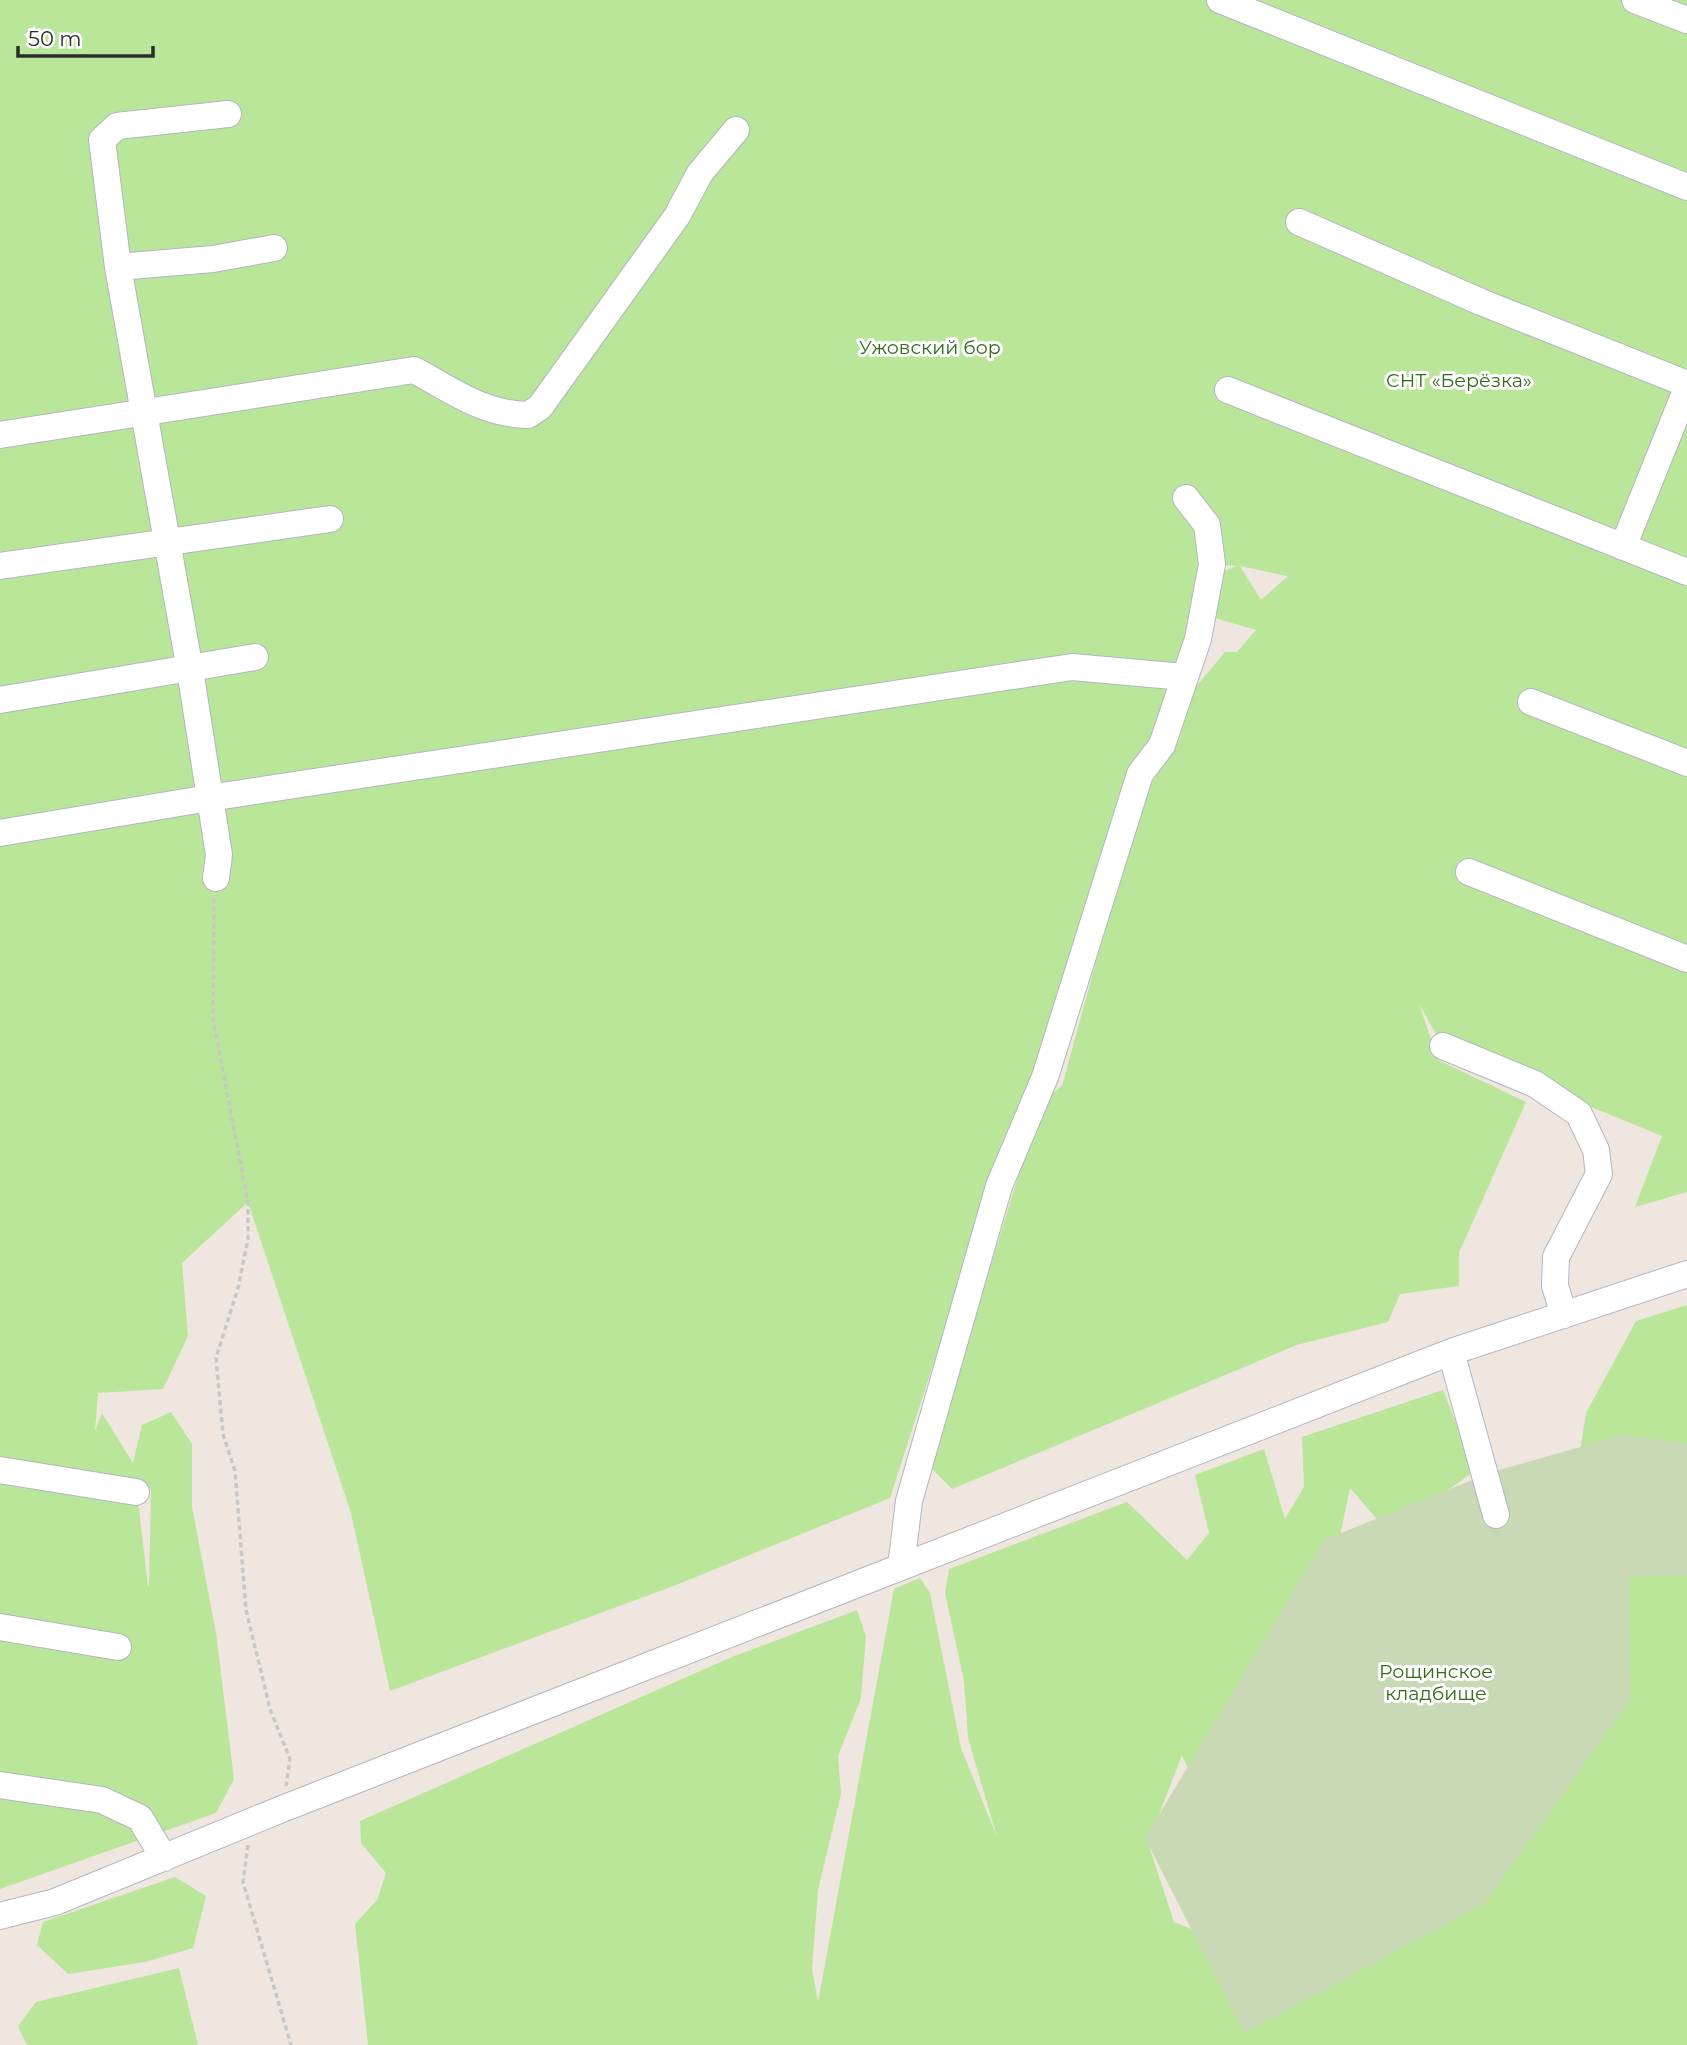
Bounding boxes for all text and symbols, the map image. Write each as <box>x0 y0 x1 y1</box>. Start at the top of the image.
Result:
scale bar <box>18 14 152 58</box>
text: 50 m <box>28 26 82 51</box>
park label: Ужовский бор <box>859 336 1001 359</box>
park label: СНТ «Берёзка» <box>1386 369 1532 392</box>
park label: Рощинское кладбище <box>1379 1660 1493 1705</box>

